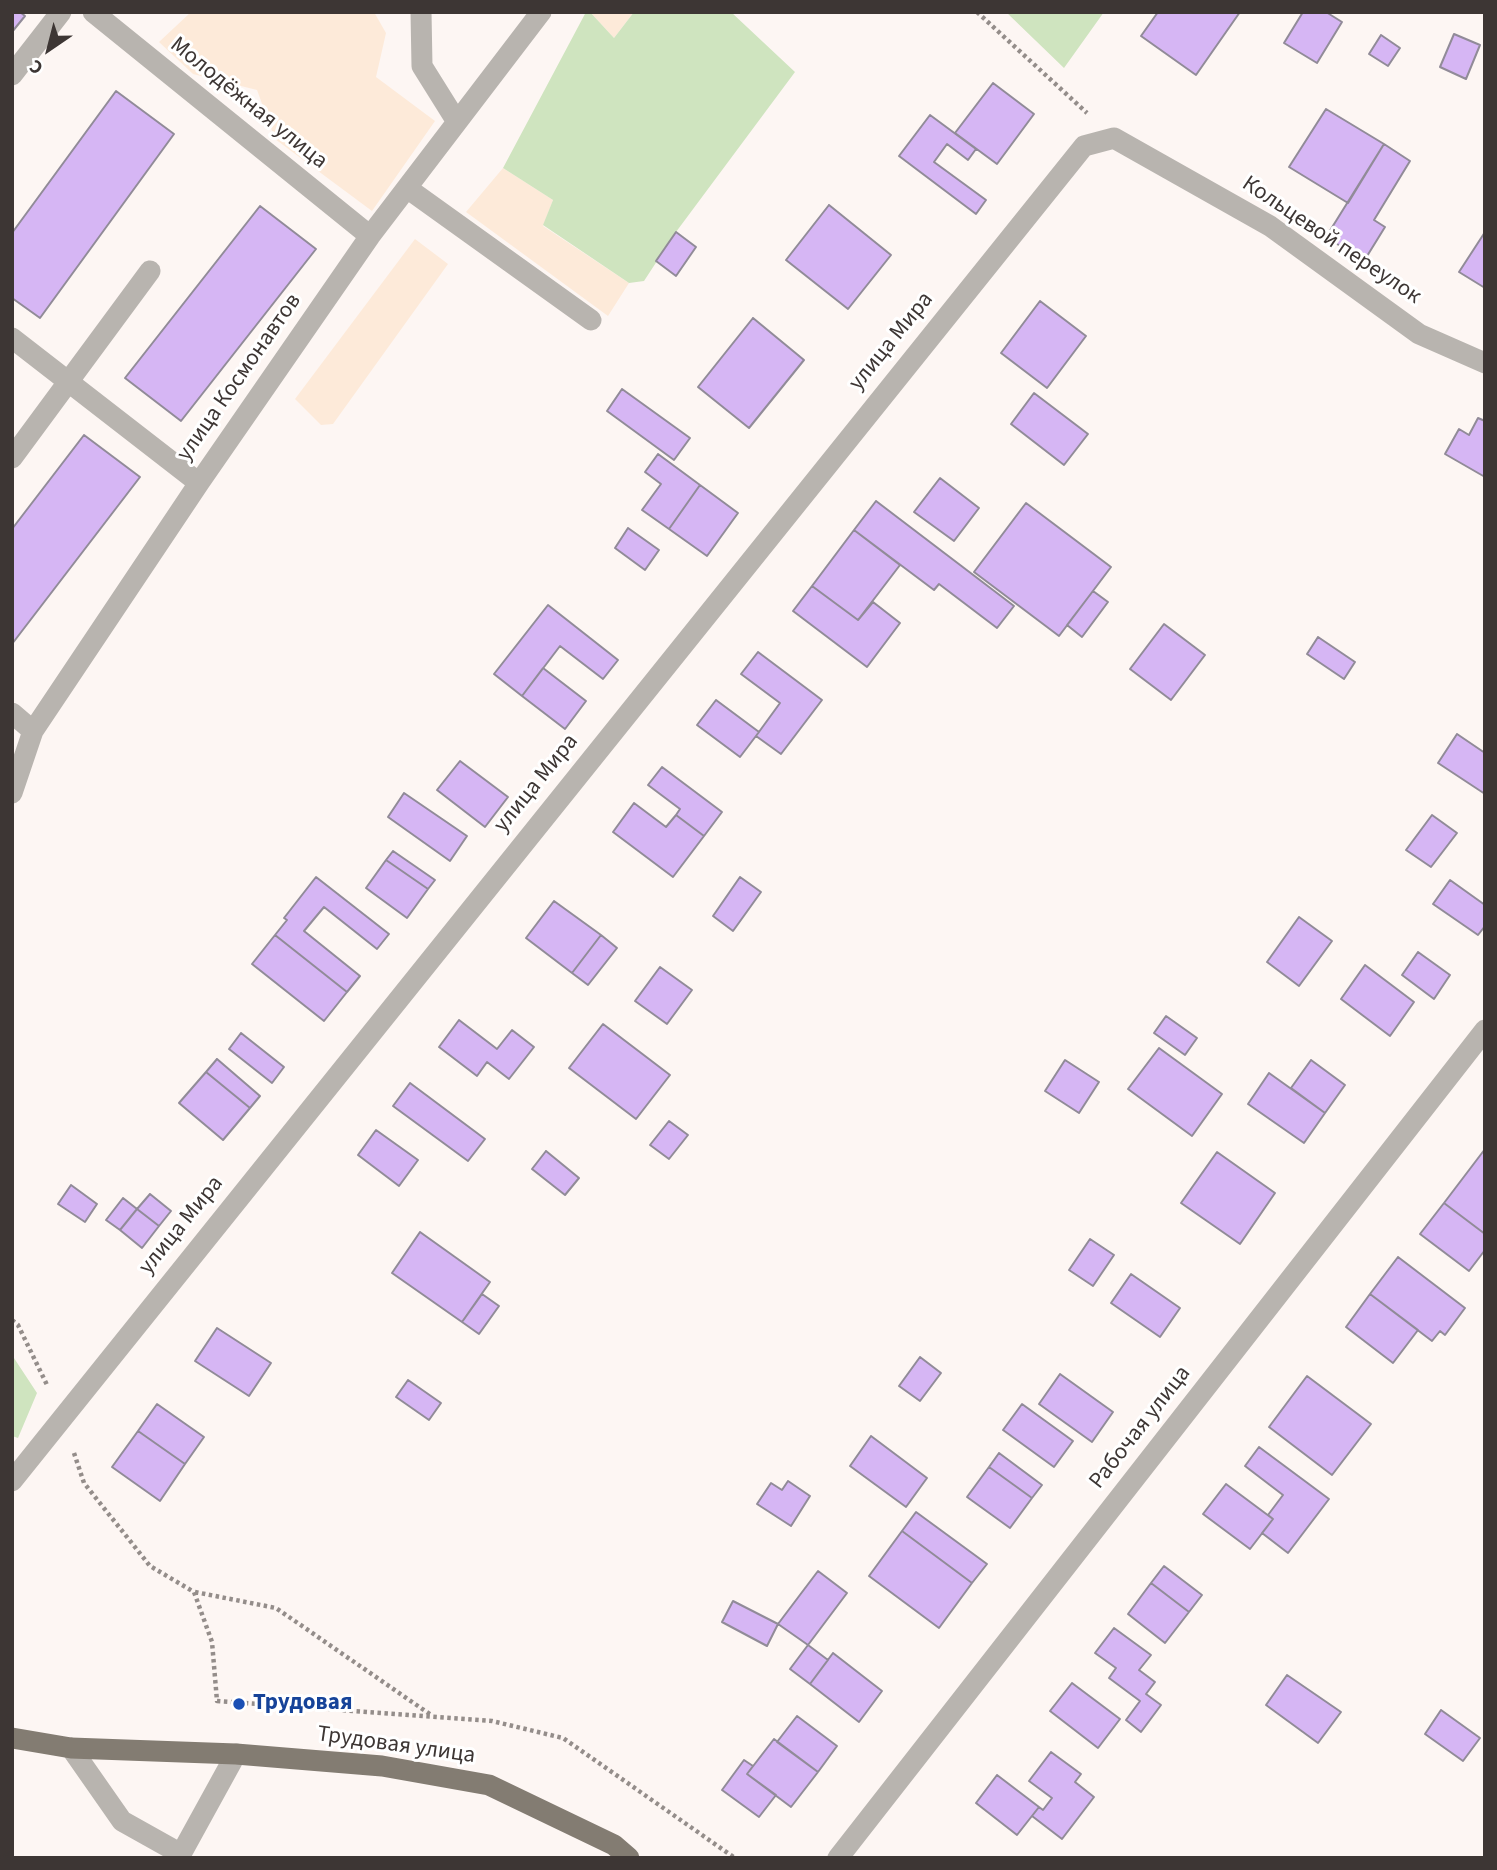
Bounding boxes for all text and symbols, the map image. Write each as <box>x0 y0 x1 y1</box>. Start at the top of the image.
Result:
north arrow <box>14 14 84 84</box>
street label: Молодёжная улица <box>164 32 332 176</box>
text: С <box>24 52 49 81</box>
street label: Кольцевой переулок <box>1236 171 1426 311</box>
street label: улица Мира <box>844 287 940 397</box>
street label: улица Космонавтов <box>172 289 308 467</box>
street label: улица Мира <box>489 729 585 839</box>
street label: улица Мира <box>134 1171 230 1281</box>
street label: Рабочая улица <box>1084 1361 1198 1495</box>
place label: Трудовая <box>253 1690 352 1718</box>
marker: Трудовая <box>231 1696 247 1712</box>
street label: Трудовая улица <box>315 1721 477 1771</box>

